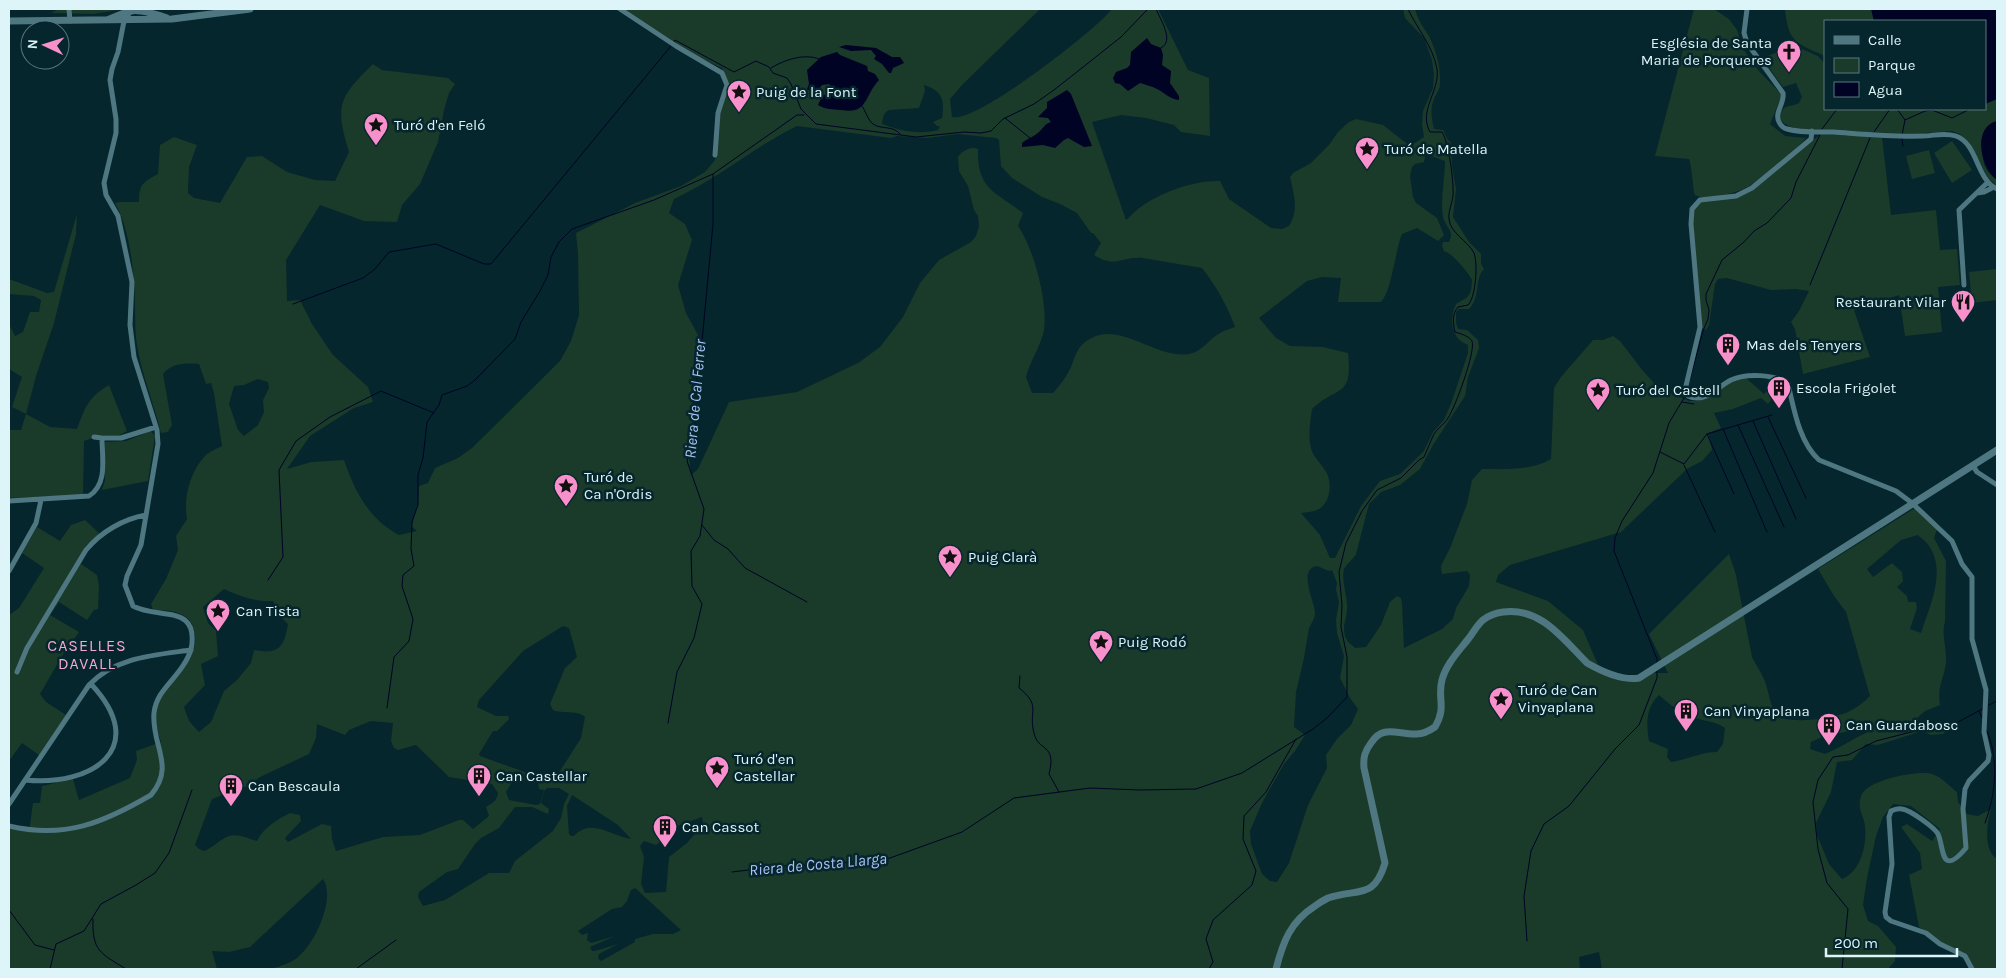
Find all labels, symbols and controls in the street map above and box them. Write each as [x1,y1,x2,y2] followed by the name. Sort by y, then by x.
[20,20,70,70] north arrow
[1824,20,1986,110] legend
[1868,31,1902,49] text: Calle
[1641,34,1772,69] place label: Església de Santa Maria de Porqueres
[24,39,41,50] text: N
[1776,39,1802,73] church icon: Església de Santa Maria de Porqueres
[1868,56,1916,74] text: Parque
[726,79,752,113] place icon: Puig de la Font
[1868,81,1902,99] text: Agua
[756,83,857,101] place label: Puig de la Font
[363,112,389,146] place icon: Turó d'en Feló
[394,116,486,134] place label: Turó d'en Feló
[1354,136,1380,170] place icon: Turó de Matella
[1384,140,1488,158] place label: Turó de Matella
[1950,289,1976,323] restaurant icon: Restaurant Vilar
[1836,293,1947,311] place label: Restaurant Vilar
[1715,332,1741,366] building icon: Mas dels Tenyers
[1746,336,1862,354] place label: Mas dels Tenyers
[680,338,710,459] water label: Riera de Cal Ferrer
[1766,375,1792,409] building icon: Escola Frigolet
[1585,377,1611,411] place icon: Turó del Castell
[1796,379,1897,397] place label: Escola Frigolet
[1616,381,1720,399] place label: Turó del Castell
[584,468,652,503] place label: Turó de Ca n'Ordis
[553,473,579,507] place icon: Turó de Ca n'Ordis
[937,544,963,578] place icon: Puig Clarà
[968,548,1037,566] place label: Puig Clarà
[205,598,231,632] place icon: Can Tista
[236,602,300,620] place label: Can Tista
[1088,629,1114,663] place icon: Puig Rodó
[1118,633,1186,651] place label: Puig Rodó
[47,636,127,673] district label: CASELLES DAVALL
[1518,681,1597,716] place label: Turó de Can Vinyaplana
[1488,686,1514,720] place icon: Turó de Can Vinyaplana
[1673,698,1699,732] building icon: Can Vinyaplana
[1704,702,1810,720] place label: Can Vinyaplana
[1816,712,1842,746] building icon: Can Guardabosc
[1846,716,1958,734] place label: Can Guardabosc
[734,750,795,785] place label: Turó d'en Castellar
[704,755,730,789] place icon: Turó d'en Castellar
[466,763,492,797] building icon: Can Castellar
[496,767,587,785] place label: Can Castellar
[218,773,244,807] building icon: Can Bescaula
[248,777,341,795] place label: Can Bescaula
[652,814,678,848] building icon: Can Cassot
[682,818,759,836] place label: Can Cassot
[748,849,888,879] water label: Riera de Costa Llarga
[1826,926,1957,958] scale bar
[1834,934,1878,952] text: 200 m

